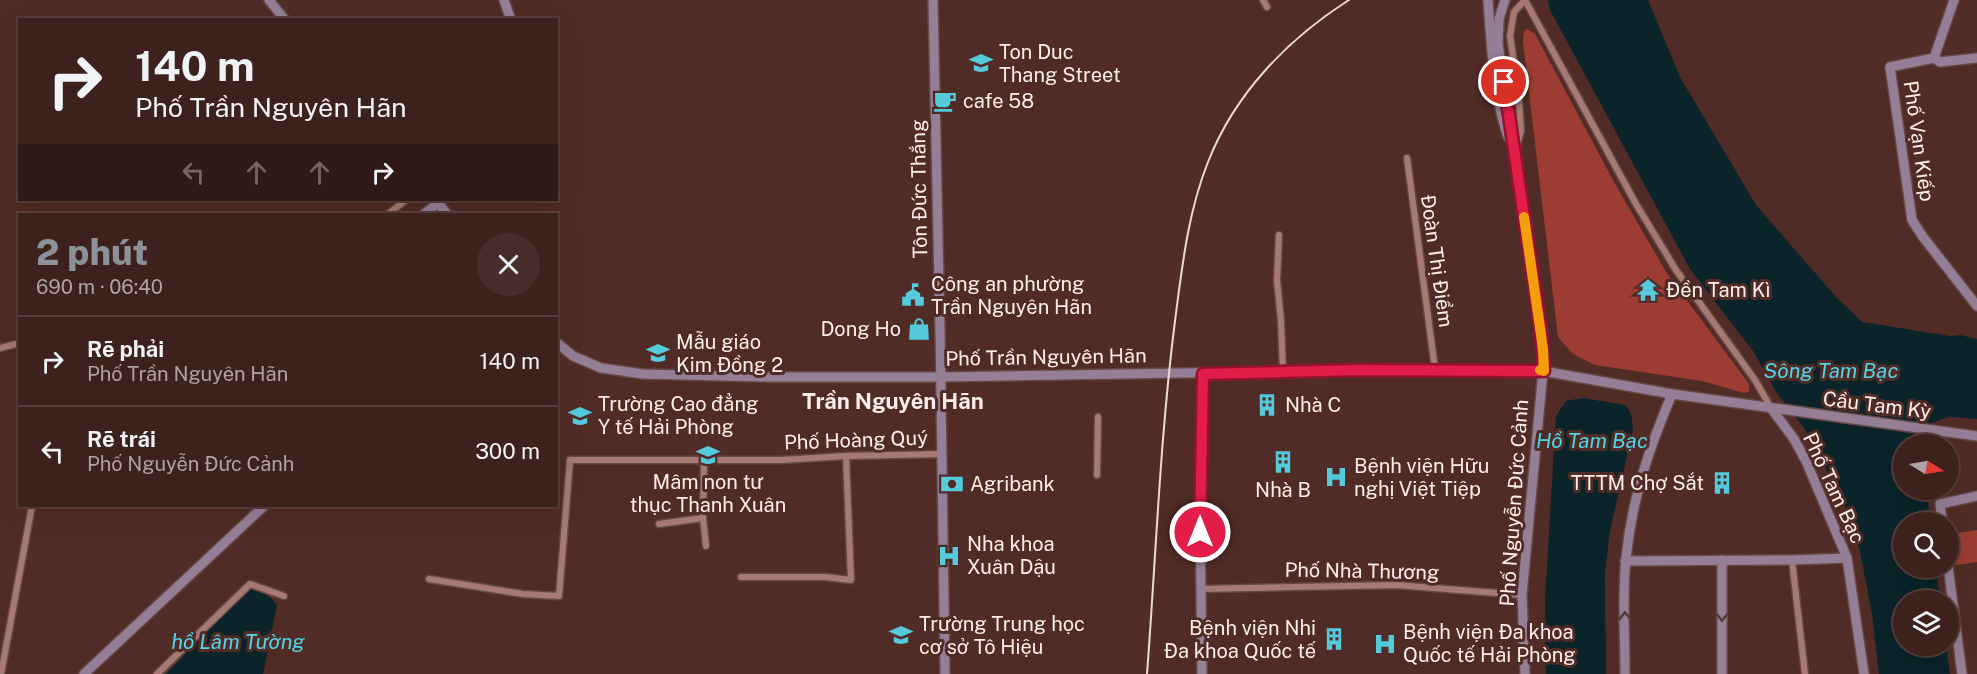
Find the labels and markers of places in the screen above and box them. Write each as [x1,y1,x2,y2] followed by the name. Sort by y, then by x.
[999,40,1121,87] place label: Ton Duc Thang Street
[968,50,994,76] school or university icon: Ton Duc Thang Street
[1478,56,1529,107] pin
[932,88,958,114] cafe icon: cafe 58
[963,89,1034,113] place label: cafe 58
[931,272,1092,319] place label: Công an phường Trần Nguyên Hãn
[1635,277,1661,303] temple icon: Đền Tam Kì
[1666,278,1770,302] place label: Đền Tam Kì
[900,282,926,308] public building icon: Công an phường Trần Nguyên Hãn
[906,316,932,342] shop icon: Dong Ho
[820,317,901,341] place label: Dong Ho
[676,330,783,377] place label: Mẫu giáo Kim Đồng 2
[645,340,671,366] school or university icon: Mẫu giáo Kim Đồng 2
[598,392,758,439] place label: Trường Cao đẳng Y tế Hải Phòng
[1254,392,1280,418] building icon: Nhà C
[1285,393,1341,417] place label: Nhà C
[567,403,593,429] school or university icon: Trường Cao đẳng Y tế Hải Phòng
[695,442,721,468] school or university icon: Mâm non tư thục Thanh Xuân
[1270,449,1296,475] building icon: Nhà B
[1354,454,1489,501] place label: Bệnh viện Hữu nghị Việt Tiệp
[1323,464,1349,490] hospital icon: Bệnh viện Hữu nghị Việt Tiệp
[630,470,786,517] place label: Mâm non tư thục Thanh Xuân
[1709,470,1735,496] building icon: TTTM Chợ Sắt
[939,471,965,497] bank icon: Agribank
[1571,471,1704,495] place label: TTTM Chợ Sắt
[970,472,1055,496] place label: Agribank
[1255,478,1311,502] place label: Nhà B
[967,532,1056,579] place label: Nha khoa Xuân Dậu
[936,543,962,569] hospital icon: Nha khoa Xuân Dậu
[919,612,1085,659] place label: Trường Trung học cơ sở Tô Hiệu
[1164,616,1316,663] place label: Bệnh viện Nhi Đa khoa Quốc tế
[1403,620,1576,667] place label: Bệnh viện Đa khoa Quốc tế Hải Phòng
[888,622,914,648] school or university icon: Trường Trung học cơ sở Tô Hiệu
[1321,626,1347,652] building icon: Bệnh viện Nhi Đa khoa Quốc tế
[1372,631,1398,657] hospital icon: Bệnh viện Đa khoa Quốc tế Hải Phòng

